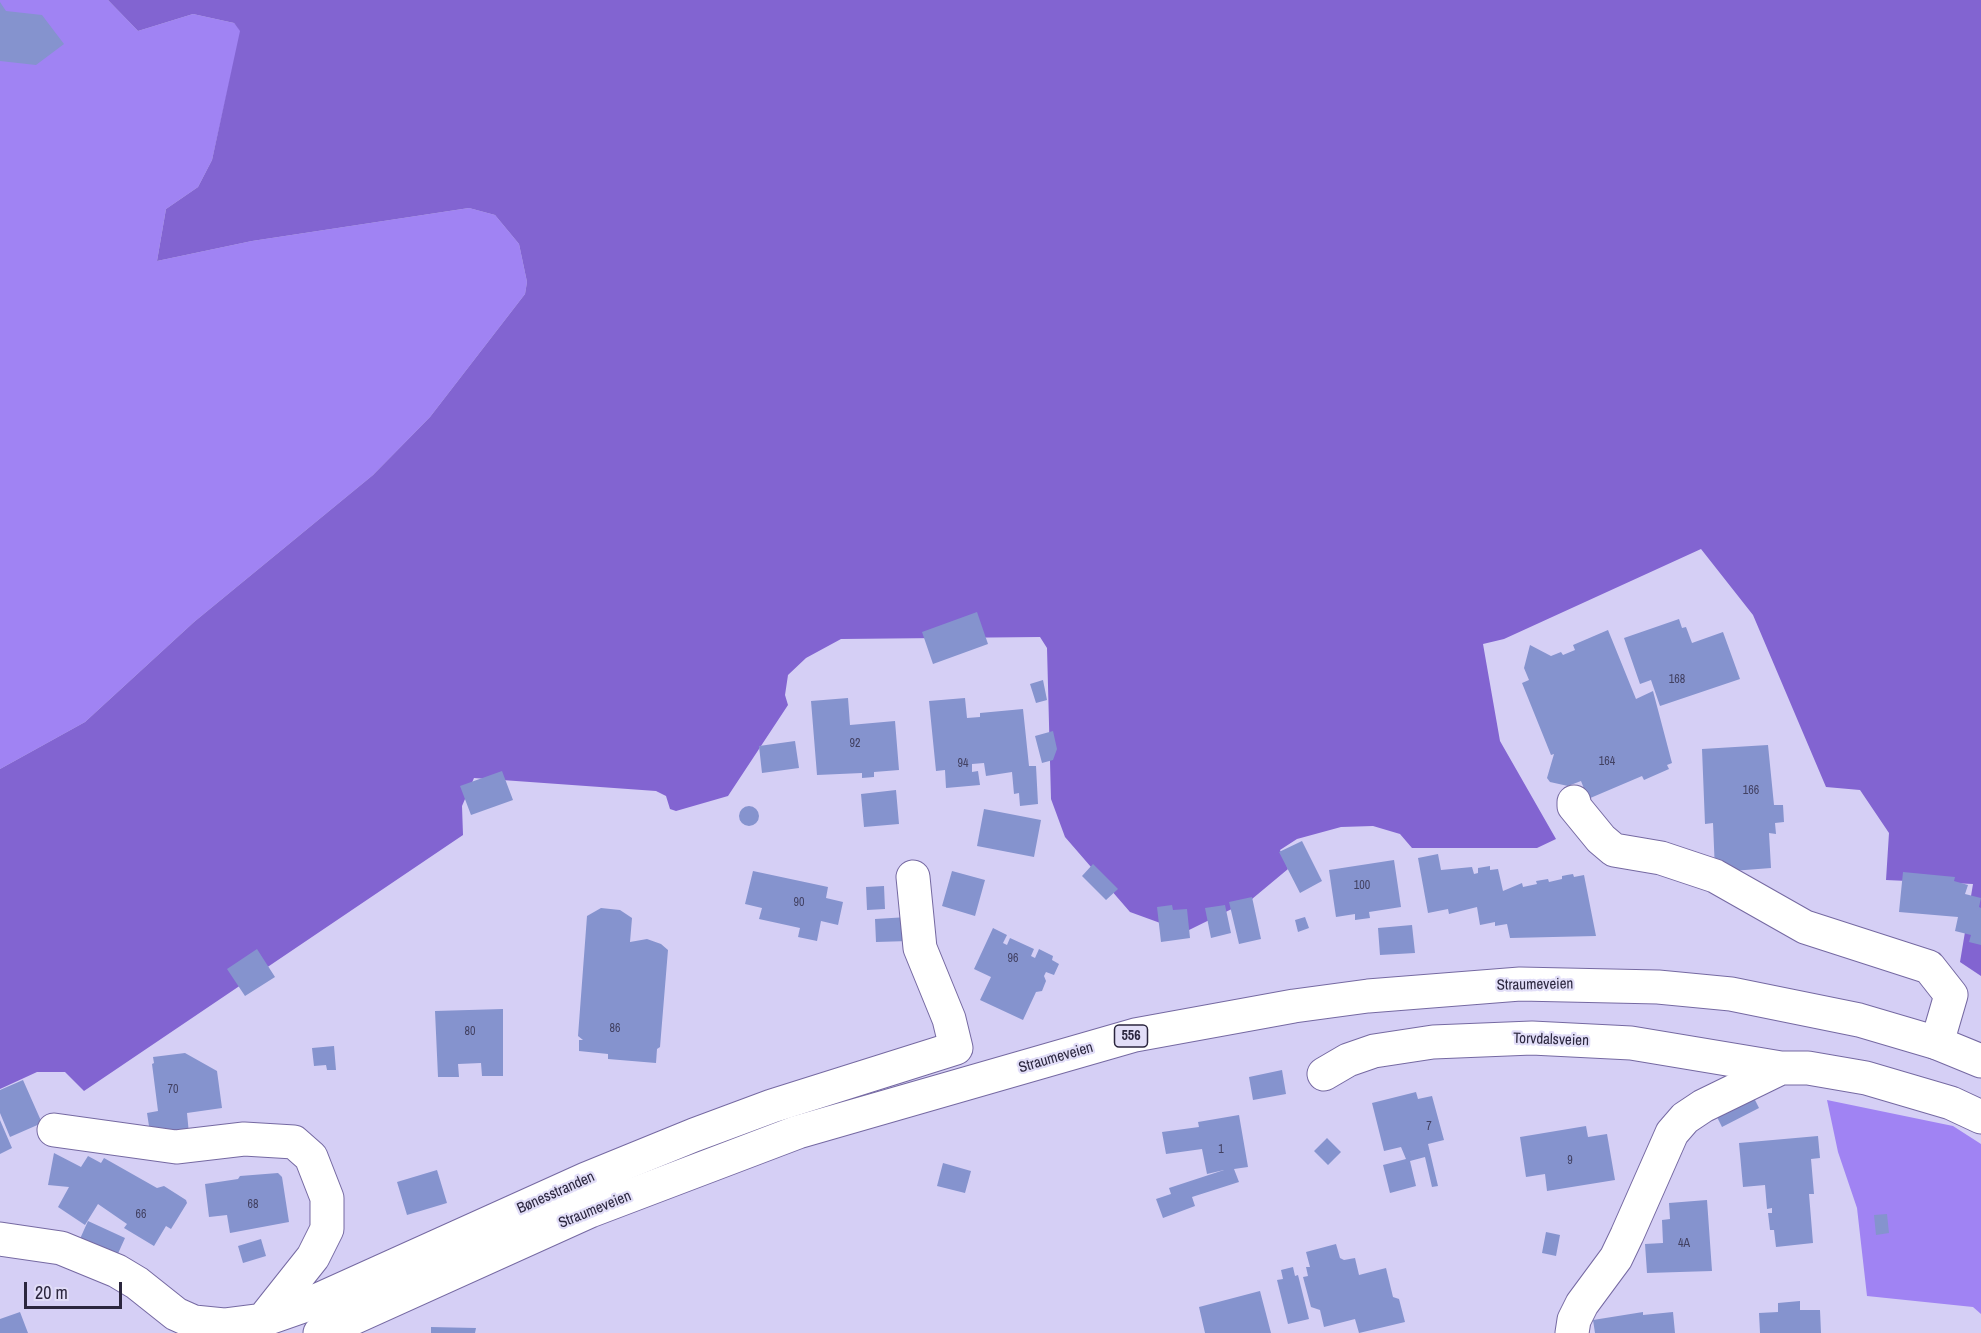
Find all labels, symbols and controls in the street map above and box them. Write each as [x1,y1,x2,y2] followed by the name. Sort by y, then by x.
[1669,673,1685,687] house number: 168
[850,737,860,751] house number: 92
[1599,755,1615,769] house number: 164
[958,757,968,771] house number: 94
[1743,784,1759,798] house number: 166
[1354,879,1370,893] house number: 100
[794,896,804,910] house number: 90
[1008,952,1018,966] house number: 96
[1497,975,1573,995] street label: Straumeveien
[610,1022,620,1036] house number: 86
[465,1025,475,1039] house number: 80
[1114,1025,1148,1047] road number: 556
[1513,1030,1589,1050] street label: Torvdalsveien
[1017,1039,1095,1077] street label: Straumeveien
[168,1083,178,1097] house number: 70
[1426,1120,1432,1134] house number: 7
[1218,1143,1224,1157] house number: 1
[1567,1154,1573,1168] house number: 9
[515,1168,597,1218] street label: Bønesstranden
[556,1187,634,1233] street label: Straumeveien
[248,1198,258,1212] house number: 68
[136,1208,146,1222] house number: 66
[1678,1237,1690,1251] house number: 4A
[27,1270,124,1308] scale bar
[35,1280,68,1305] text: 20 m

